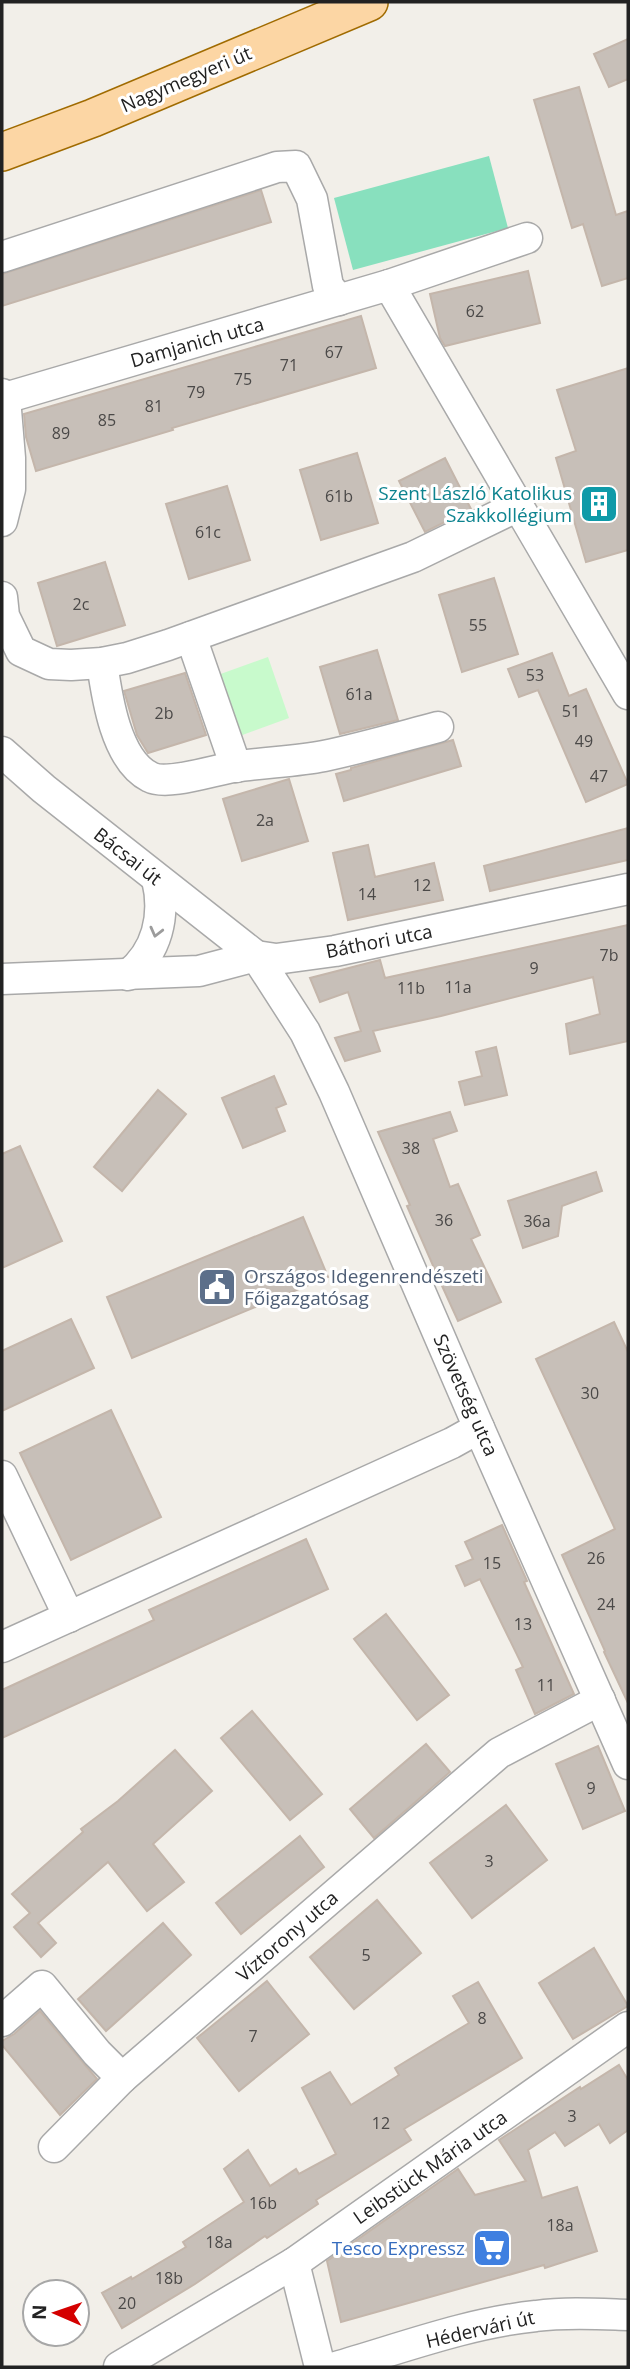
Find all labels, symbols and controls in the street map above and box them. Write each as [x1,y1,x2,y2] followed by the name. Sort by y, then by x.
[117,40,255,118] street label: Nagymegyeri út
[466,300,484,322] house number: 62
[127,311,267,373] street label: Damjanich utca
[325,341,343,363] house number: 67
[280,354,298,376] house number: 71
[234,368,252,390] house number: 75
[187,381,205,403] house number: 79
[145,395,163,417] house number: 81
[98,409,116,431] house number: 85
[52,422,70,444] house number: 89
[378,480,572,528] place label: Szent László Katolikus Szakkollégium
[578,483,620,525] building icon: Szent László Katolikus Szakkollégium
[325,485,353,507] house number: 61b
[195,521,221,543] house number: 61c
[73,593,90,615] house number: 2c
[469,614,487,636] house number: 55
[526,664,544,686] house number: 53
[345,683,373,705] house number: 61a
[562,700,580,722] house number: 51
[155,702,173,724] house number: 2b
[575,730,593,752] house number: 49
[590,765,608,787] house number: 47
[256,809,274,831] house number: 2a
[89,821,168,891] street label: Bácsai út
[413,874,431,896] house number: 12
[358,883,376,905] house number: 14
[323,918,435,964] street label: Báthori utca
[150,926,164,938] one-way arrow
[600,944,618,966] house number: 7b
[529,957,539,979] house number: 9
[444,976,472,998] house number: 11a
[397,977,425,999] house number: 11b
[402,1137,420,1159] house number: 38
[435,1209,453,1231] house number: 36
[523,1210,551,1232] house number: 36a
[244,1263,484,1311] place label: Országos Idegenrendészeti Főigazgatósag
[196,1266,238,1308] public building icon: Országos Idegenrendészeti Főigazgatósag
[428,1330,504,1460] street label: Szövetség utca
[581,1382,599,1404] house number: 30
[587,1547,605,1569] house number: 26
[483,1552,501,1574] house number: 15
[597,1593,615,1615] house number: 24
[514,1613,532,1635] house number: 13
[537,1674,555,1696] house number: 11
[586,1777,596,1799] house number: 9
[484,1850,494,1872] house number: 3
[231,1885,343,1987] street label: Víztorony utca
[361,1944,371,1966] house number: 5
[477,2007,487,2029] house number: 8
[248,2025,258,2047] house number: 7
[348,2104,512,2230] street label: Leibstück Mária utca
[567,2105,577,2127] house number: 3
[372,2112,390,2134] house number: 12
[249,2192,277,2214] house number: 16b
[546,2214,574,2236] house number: 18a
[471,2227,513,2269] supermarket icon: Tesco Expressz
[205,2231,233,2253] house number: 18a
[332,2235,465,2261] place label: Tesco Expressz
[155,2267,183,2289] house number: 18b
[21,2278,91,2348] north arrow
[118,2292,136,2314] house number: 20
[26,2304,52,2321] text: N
[423,2304,537,2354] street label: Hédervári út

